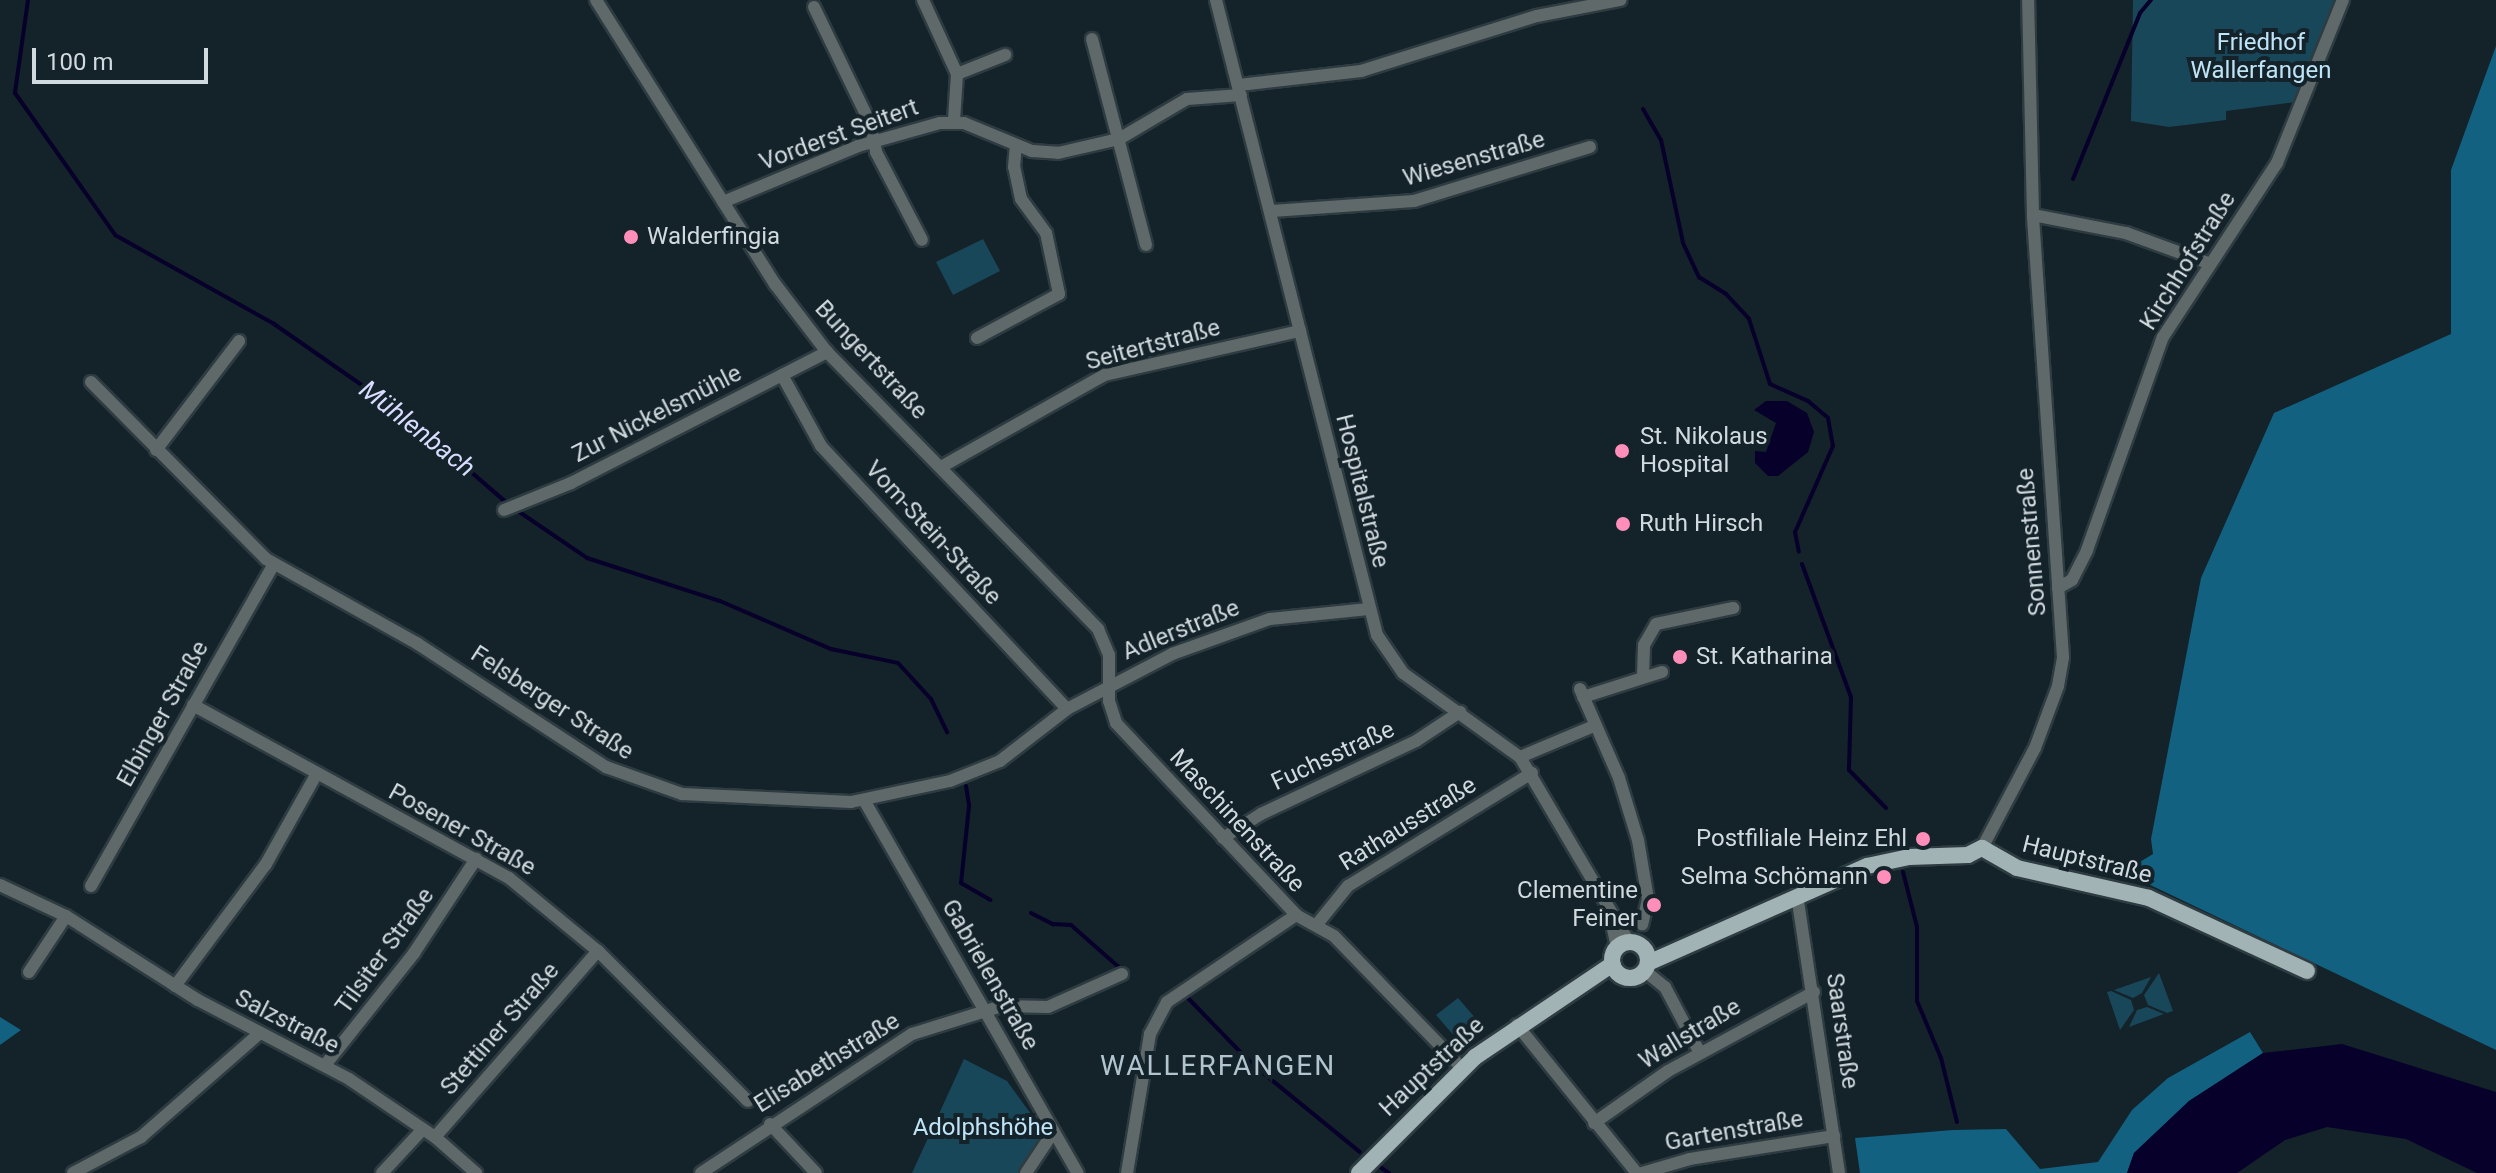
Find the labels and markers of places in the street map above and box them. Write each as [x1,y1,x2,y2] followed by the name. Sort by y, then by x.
[647,223,780,251] place label: Walderfingia
[622,228,640,246] marker: Walderfingia
[1640,423,1768,479] place label: St. Nikolaus Hospital
[1611,440,1633,462] marker: St. Nikolaus Hospital
[1639,510,1763,538] place label: Ruth Hirsch
[1614,515,1632,533] marker: Ruth Hirsch
[1696,643,1833,671] place label: St. Katharina
[1671,648,1689,666] marker: St. Katharina
[1696,825,1907,853] place label: Postfiliale Heinz Ehl
[1914,830,1932,848] marker: Postfiliale Heinz Ehl
[1681,863,1868,891] place label: Selma Schömann
[1875,868,1893,886] marker: Selma Schömann
[1517,877,1638,933] place label: Clementine Feiner
[1645,896,1663,914] marker: Clementine Feiner

